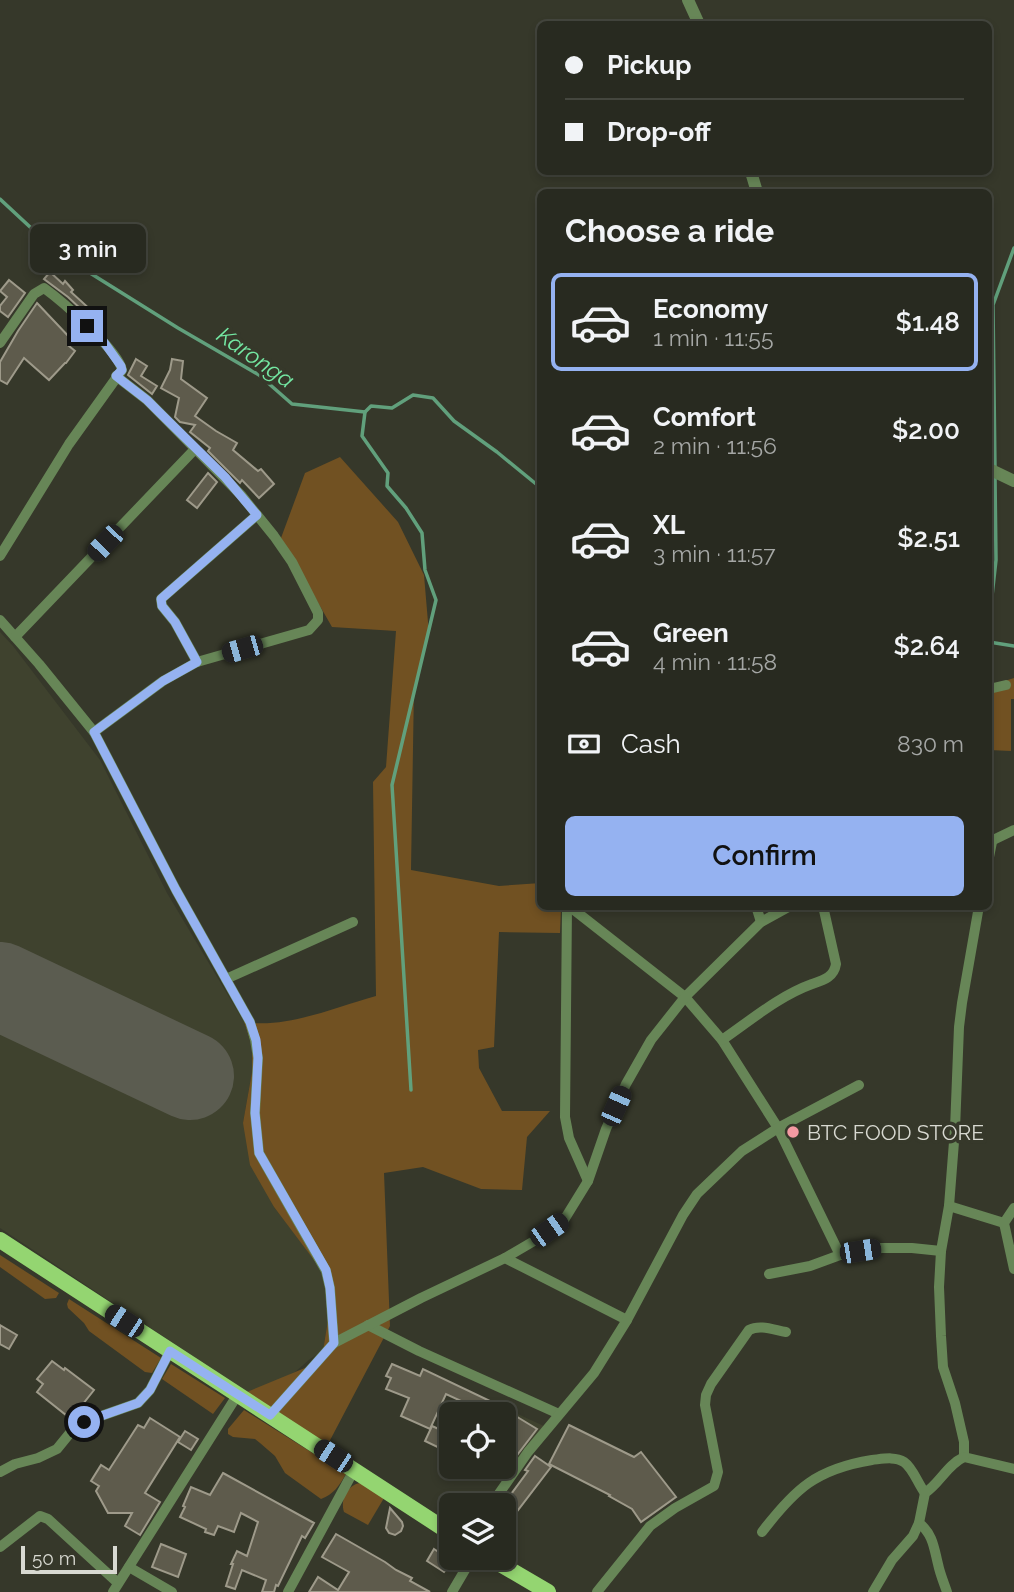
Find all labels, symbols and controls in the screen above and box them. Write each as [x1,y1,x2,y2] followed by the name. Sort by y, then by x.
[607,50,692,80] text: Pickup
[607,117,711,147] text: Drop-off
[565,212,774,249] text: Choose a ride
[29,224,145,274] callout: 3 min
[59,235,117,262] text: 3 min
[569,291,632,354] icon: car
[653,294,768,324] text: Economy
[896,307,960,337] text: $1.48
[71,310,103,342] route end
[212,321,300,393] water label: Karonga
[653,324,773,351] text: 1 min · 11:55
[569,399,632,462] icon: car
[653,402,756,432] text: Comfort
[892,415,960,445] text: $2.00
[653,432,777,459] text: 2 min · 11:56
[569,507,632,570] icon: car
[653,510,685,540] text: XL
[83,521,128,565] car
[897,523,960,553] text: $2.51
[653,540,776,567] text: 3 min · 11:57
[569,615,632,678] icon: car
[653,618,729,648] text: Green
[893,631,960,661] text: $2.64
[219,633,266,665] car
[653,648,777,675] text: 4 min · 11:58
[565,725,603,763] icon: cash
[621,729,681,759] text: Cash
[897,730,964,757] text: 830 m
[565,816,964,896] button: Confirm
[598,1083,635,1129] car
[807,1120,984,1145] place label: BTC FOOD STORE
[785,1124,801,1140] marker: BTC FOOD STORE
[526,1209,573,1251] car
[838,1237,883,1265] car
[101,1301,148,1341] car
[439,1402,516,1570] map controls
[439,1402,516,1479] button: locate
[68,1406,100,1438] route start
[310,1436,357,1476] car
[439,1493,516,1570] button: layers
[21,1543,117,1575] scale bar
[32,1547,76,1569] text: 50 m

